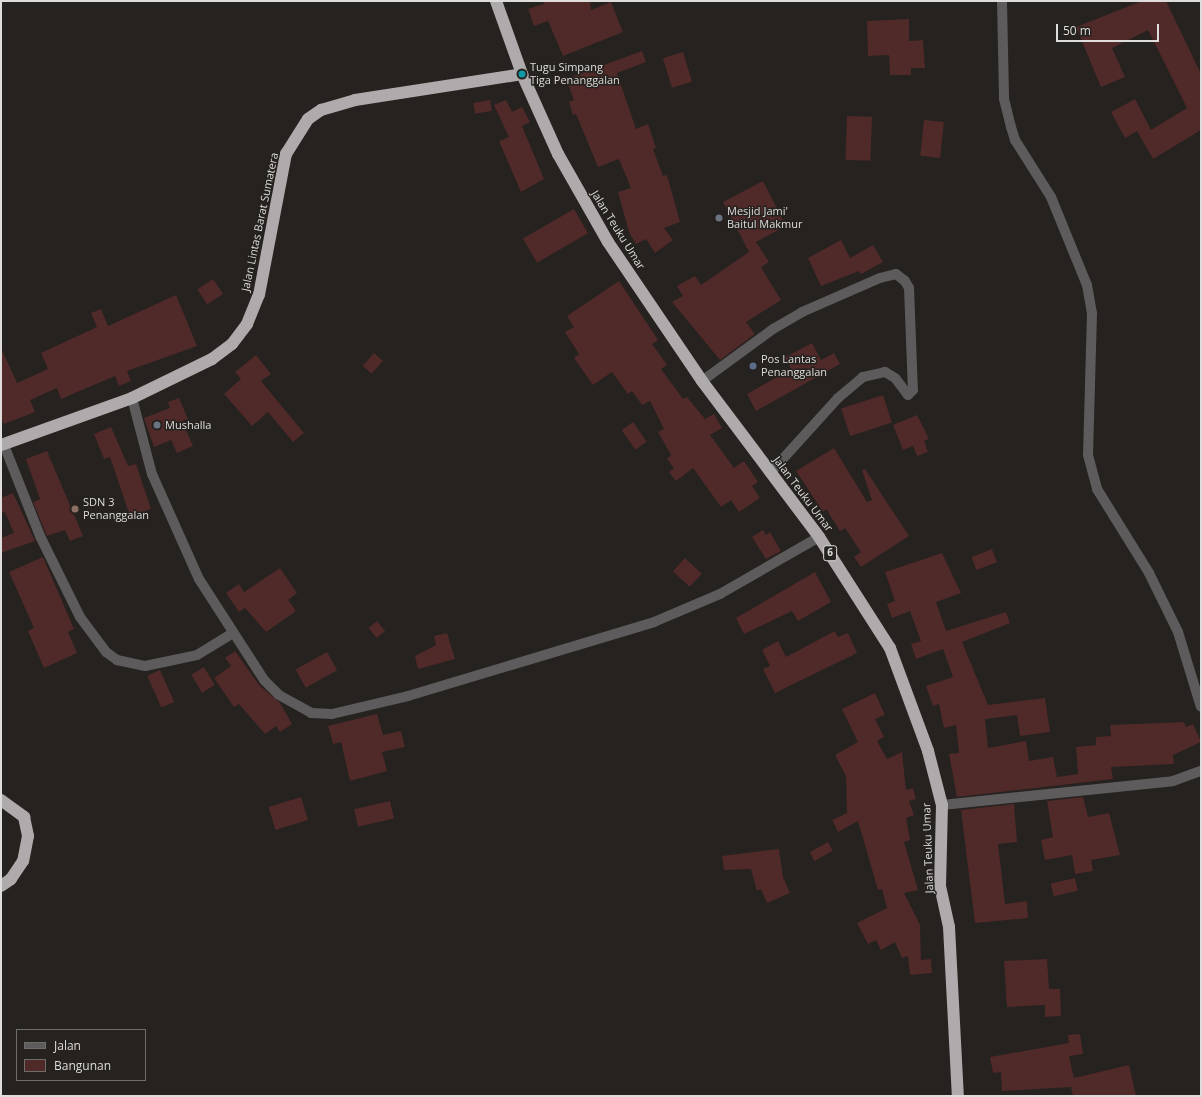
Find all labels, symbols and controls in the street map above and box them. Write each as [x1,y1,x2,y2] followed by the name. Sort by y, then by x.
[1058,16,1161,42] scale bar
[1063,22,1091,39] text: 50 m
[530,61,620,87] place label: Tugu Simpang Tiga Penanggalan
[517,69,527,79] marker: Tugu Simpang Tiga Penanggalan
[239,152,281,292] street label: Jalan Lintas Barat Sumatera
[588,188,648,272] street label: Jalan Teuku Umar
[727,205,803,231] place label: Mesjid Jami' Baitul Makmur
[714,213,724,223] marker: Mesjid Jami' Baitul Makmur
[761,353,827,379] place label: Pos Lantas Penanggalan
[748,361,758,371] marker: Pos Lantas Penanggalan
[165,418,211,432] place label: Mushalla
[152,420,162,430] marker: Mushalla
[770,454,836,534] street label: Jalan Teuku Umar
[83,496,149,522] place label: SDN 3 Penanggalan
[70,504,80,514] marker: SDN 3 Penanggalan
[823,545,837,561] road number: 6
[920,802,936,894] street label: Jalan Teuku Umar
[16,1029,146,1081] legend
[54,1037,81,1054] text: Jalan
[54,1057,111,1074] text: Bangunan

